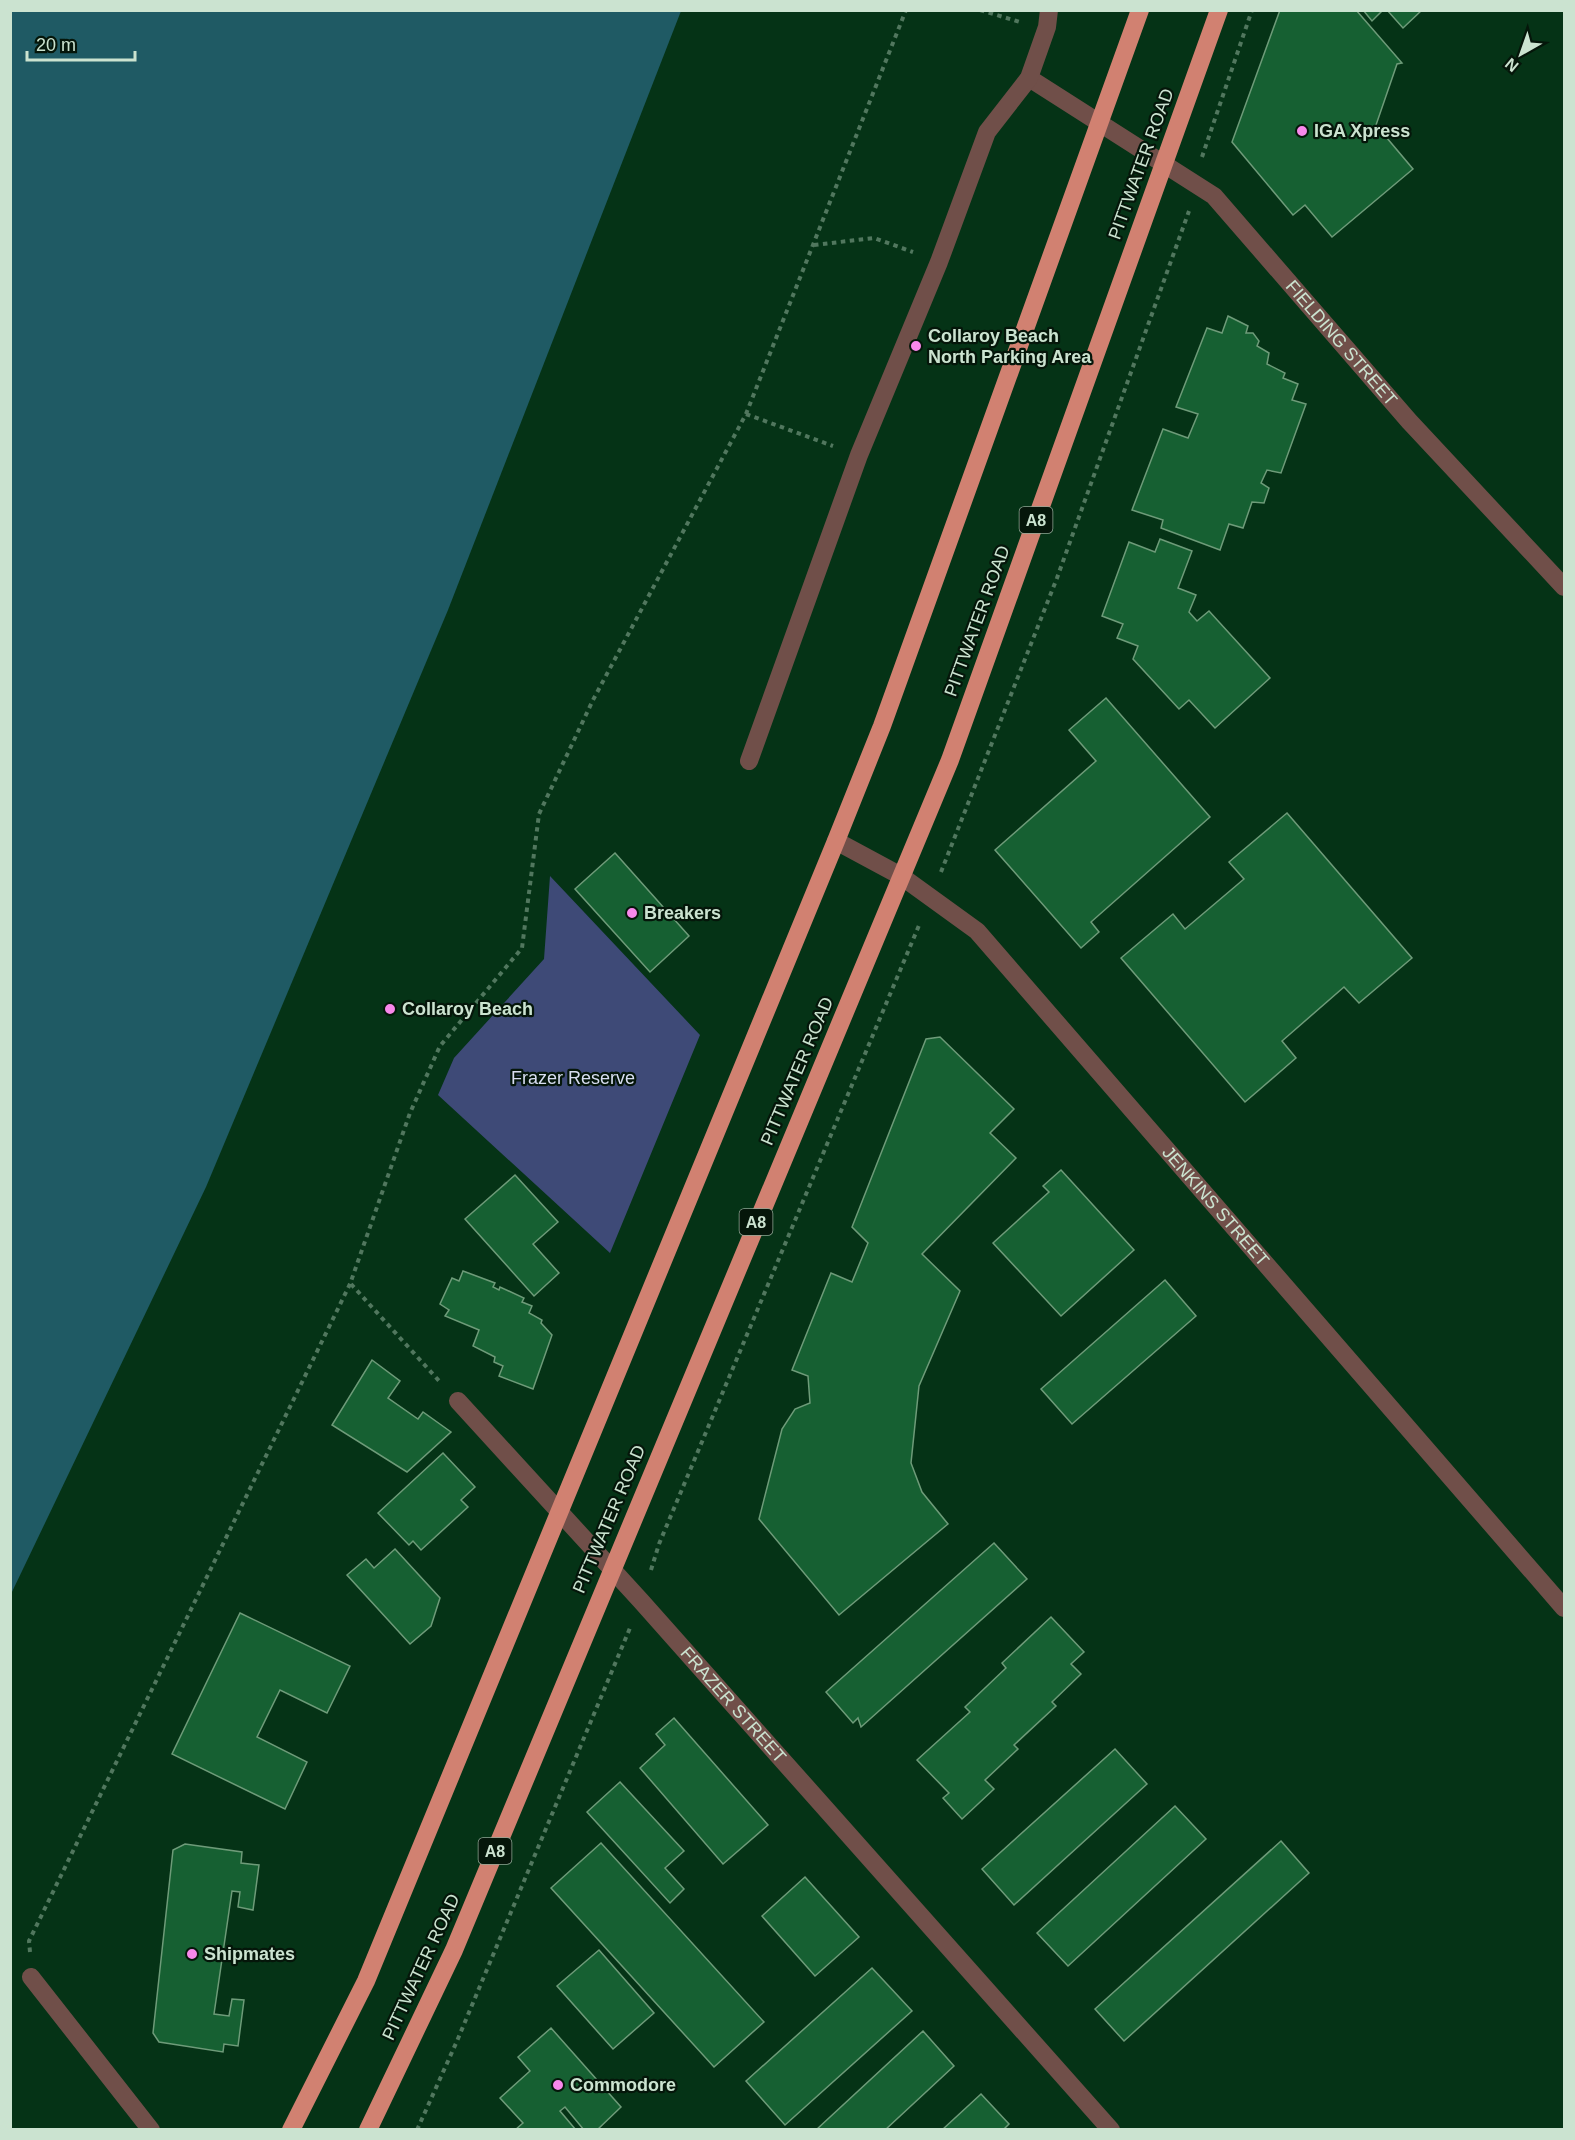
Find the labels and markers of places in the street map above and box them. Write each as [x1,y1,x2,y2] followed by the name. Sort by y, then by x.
[1314,121,1410,141] place label: IGA Xpress
[1295,124,1309,138] marker: IGA Xpress
[928,326,1092,367] place label: Collaroy Beach North Parking Area
[909,339,923,353] marker: Collaroy Beach North Parking Area
[644,903,721,923] place label: Breakers
[625,906,639,920] marker: Breakers
[402,999,533,1019] place label: Collaroy Beach
[383,1002,397,1016] marker: Collaroy Beach
[204,1944,295,1964] place label: Shipmates
[185,1947,199,1961] marker: Shipmates
[570,2075,676,2095] place label: Commodore
[551,2078,565,2092] marker: Commodore

